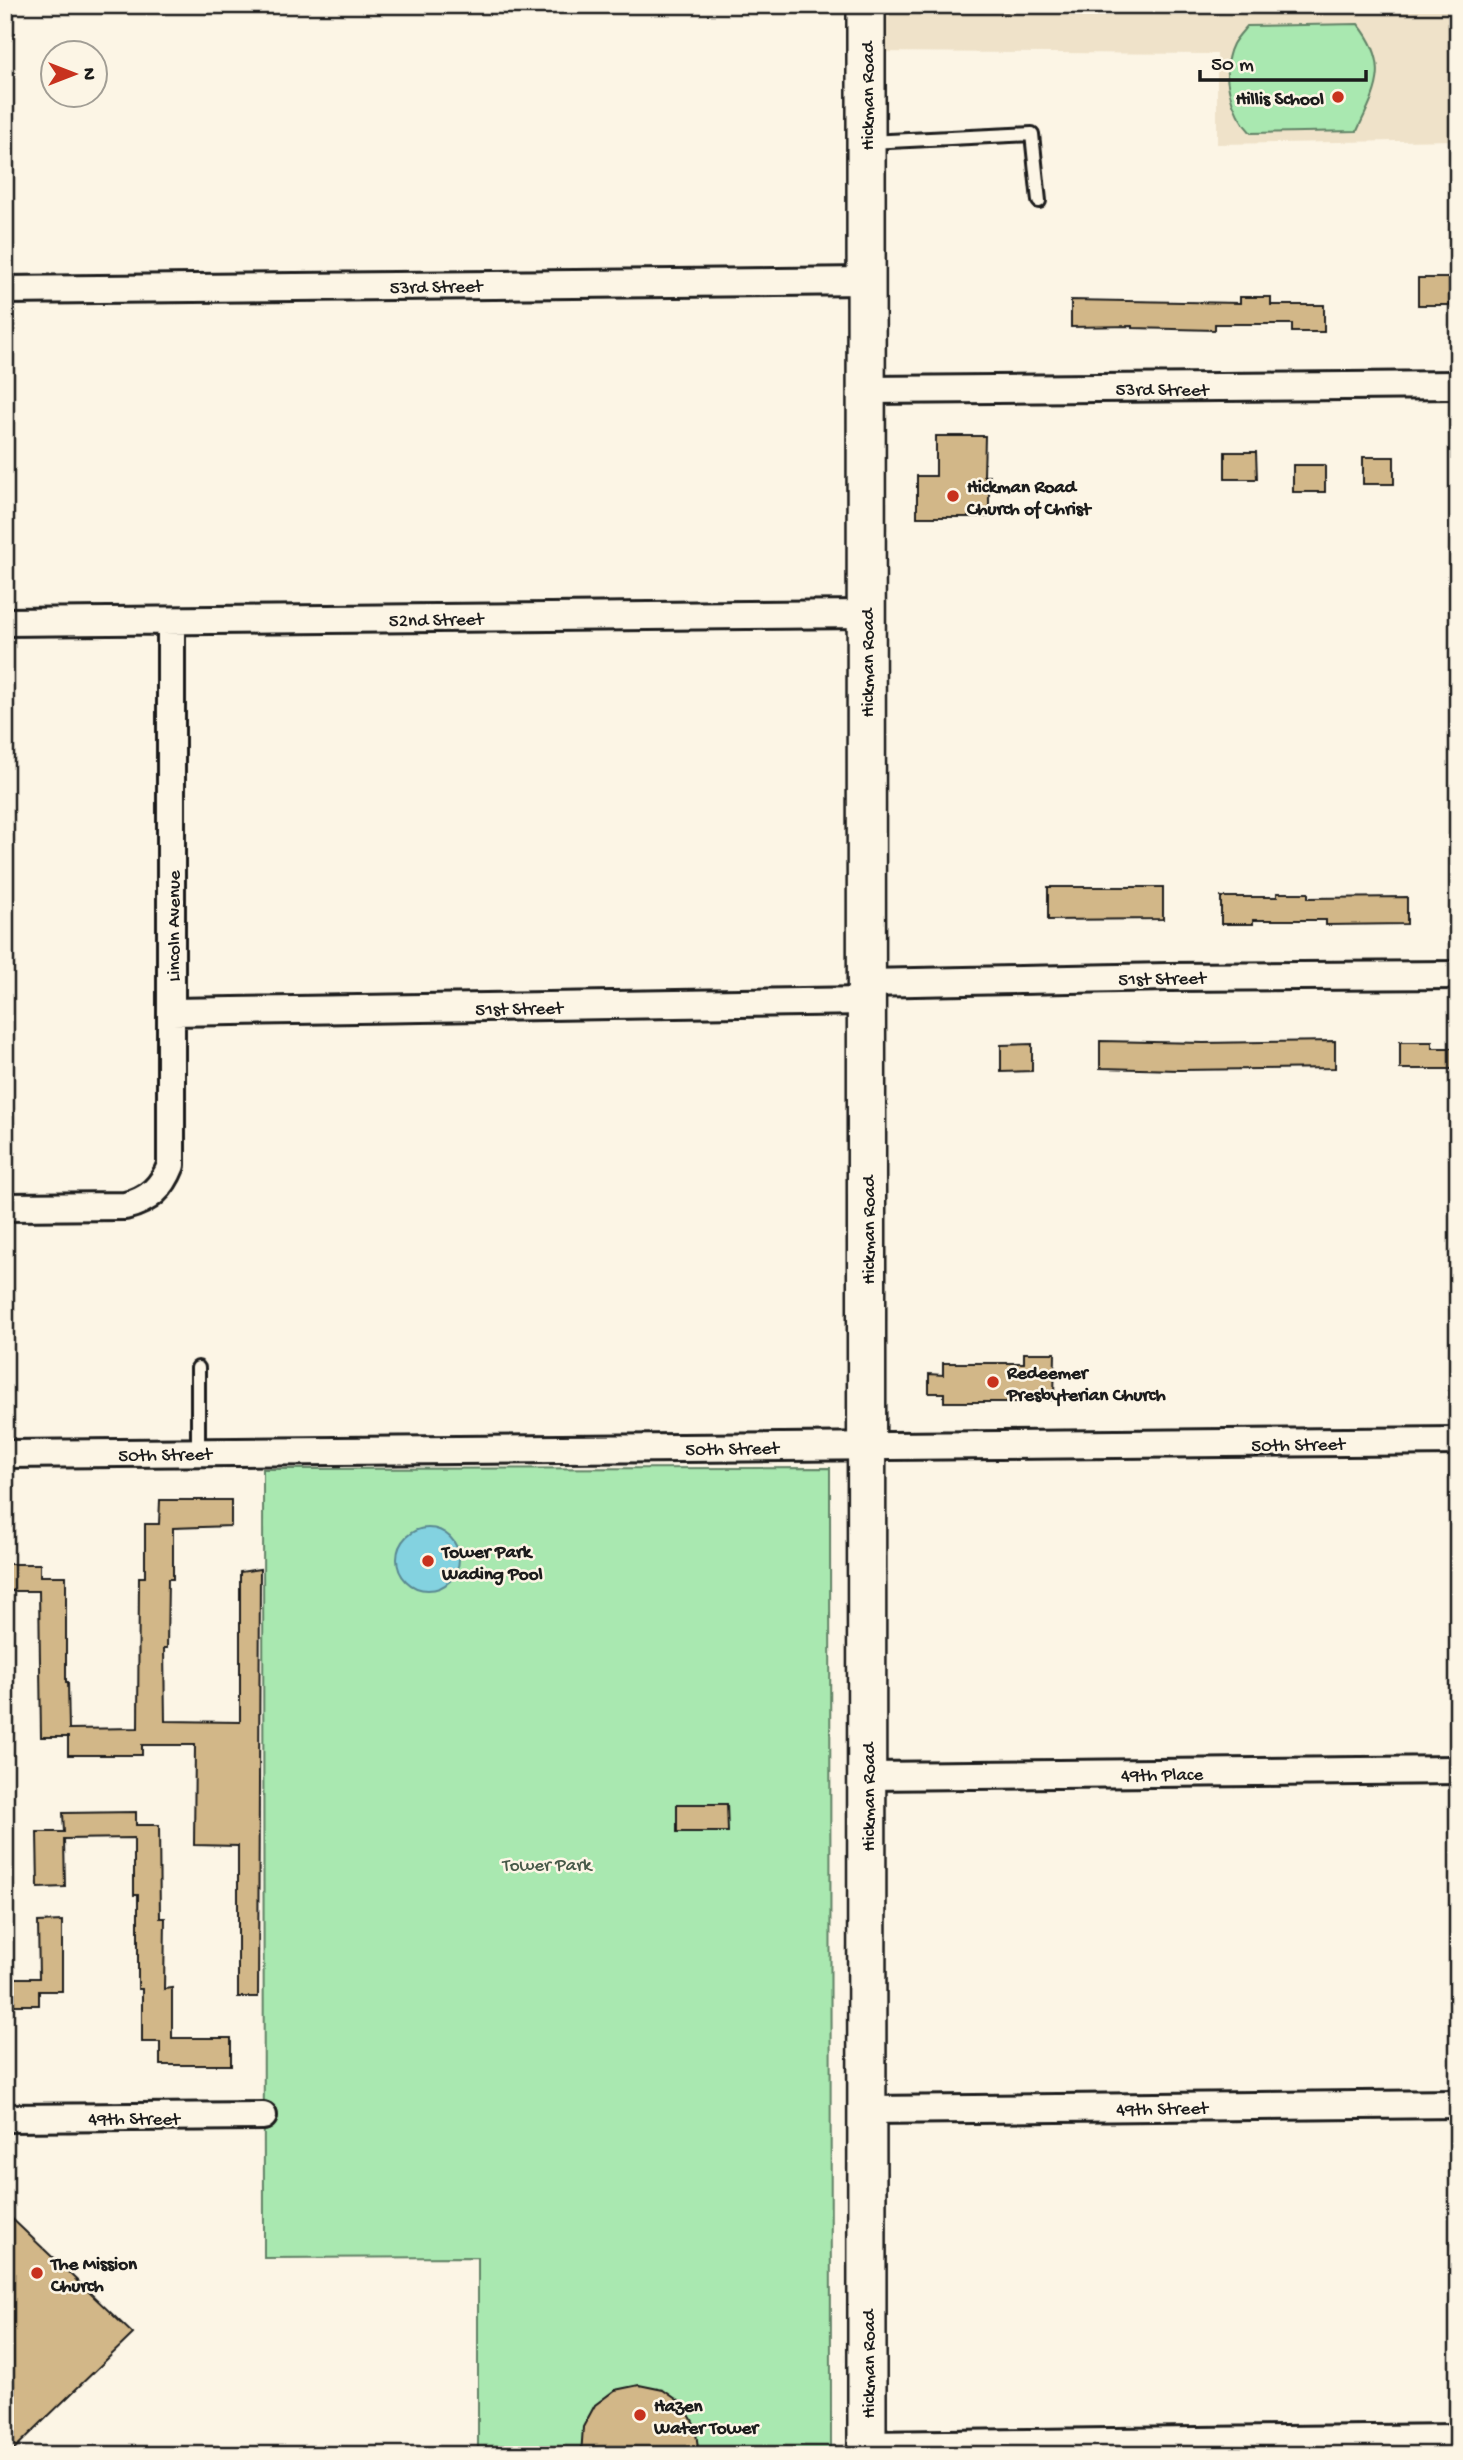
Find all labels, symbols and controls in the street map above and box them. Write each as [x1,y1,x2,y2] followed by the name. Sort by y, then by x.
[38,38,108,108] north arrow
[1200,38,1367,82] scale bar
[858,40,881,150] street label: Hickman Road
[1211,54,1254,79] text: 50 m
[76,68,99,80] text: N
[1236,89,1324,112] place label: Hillis School
[1330,89,1346,105] marker: Hillis School
[389,276,485,301] street label: 53rd Street
[1116,380,1211,403] street label: 53rd Street
[966,477,1093,522] place label: Hickman Road Church of Christ
[945,488,961,504] marker: Hickman Road Church of Christ
[858,607,881,717] street label: Hickman Road
[389,609,486,634] street label: 52nd Street
[164,870,187,982] street label: Lincoln Avenue
[1118,968,1208,993] street label: 51st Street
[475,998,565,1023] street label: 51st Street
[859,1174,882,1284] street label: Hickman Road
[1006,1363,1166,1408] place label: Redeemer Presbyterian Church
[985,1374,1001,1390] marker: Redeemer Presbyterian Church
[1251,1434,1347,1459] street label: 50th Street
[685,1438,781,1463] street label: 50th Street
[118,1444,214,1469] street label: 50th Street
[440,1542,543,1587] place label: Tower Park Wading Pool
[420,1553,436,1569] marker: Tower Park Wading Pool
[859,1741,882,1851] street label: Hickman Road
[1121,1764,1204,1789] street label: 49th Place
[501,1855,593,1878] park label: Tower Park
[1116,2098,1210,2123] street label: 49th Street
[88,2109,182,2132] street label: 49th Street
[49,2254,138,2299] place label: The Mission Church
[29,2265,45,2281] marker: The Mission Church
[859,2308,882,2418] street label: Hickman Road
[653,2396,760,2441] place label: Hazen Water Tower
[632,2407,648,2423] marker: Hazen Water Tower

